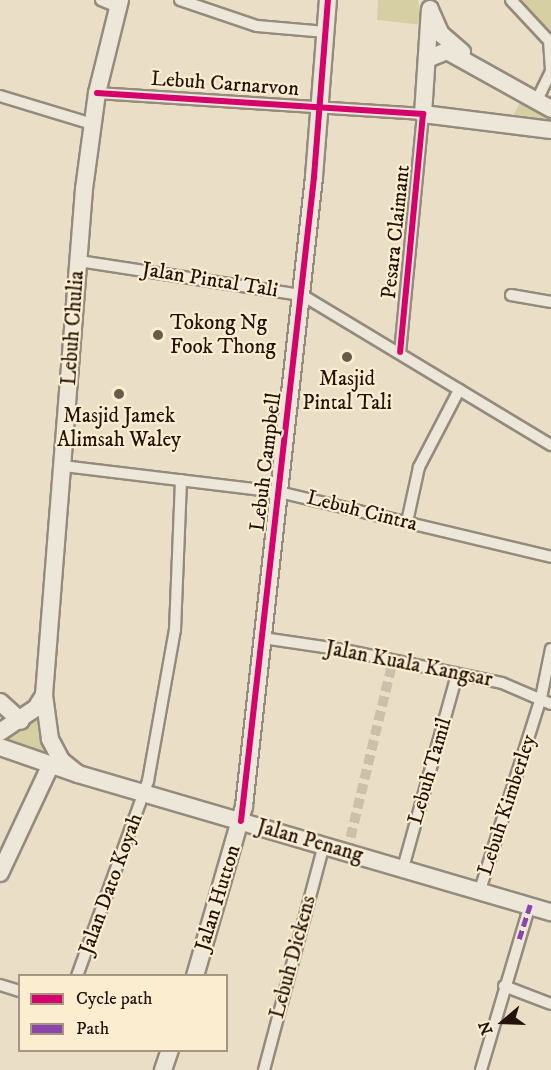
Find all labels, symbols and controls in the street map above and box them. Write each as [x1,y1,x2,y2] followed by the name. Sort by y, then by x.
[150,66,300,102] street label: Lebuh Carnarvon
[376,164,416,300] street label: Pesara Claimant
[140,257,280,303] street label: Jalan Pintal Tali
[56,270,90,386] street label: Lebuh Chulia
[170,310,276,360] place label: Tokong Ng Fook Thong
[151,328,165,342] marker: Tokong Ng Fook Thong
[340,350,354,364] marker: Masjid Pintal Tali
[302,366,392,416] place label: Masjid Pintal Tali
[112,387,126,401] marker: Masjid Jamek Alimsah Waley
[245,391,287,533] street label: Lebuh Campbell
[57,403,181,453] place label: Masjid Jamek Alimsah Waley
[304,485,420,537] street label: Lebuh Cintra
[323,635,495,693] street label: Jalan Kuala Kangsar
[403,715,457,827] street label: Lebuh Tamil
[472,732,542,878] street label: Lebuh Kimberley
[74,810,148,958] street label: Jalan Dato Koyah
[254,814,366,868] street label: Jalan Penang
[190,842,246,954] street label: Jalan Hutton
[264,893,322,1021] street label: Lebuh Dickens
[18,974,228,1052] legend
[76,988,153,1010] text: Cycle path
[473,992,533,1052] north arrow
[76,1018,109,1040] text: Path
[474,1018,498,1037] text: N

